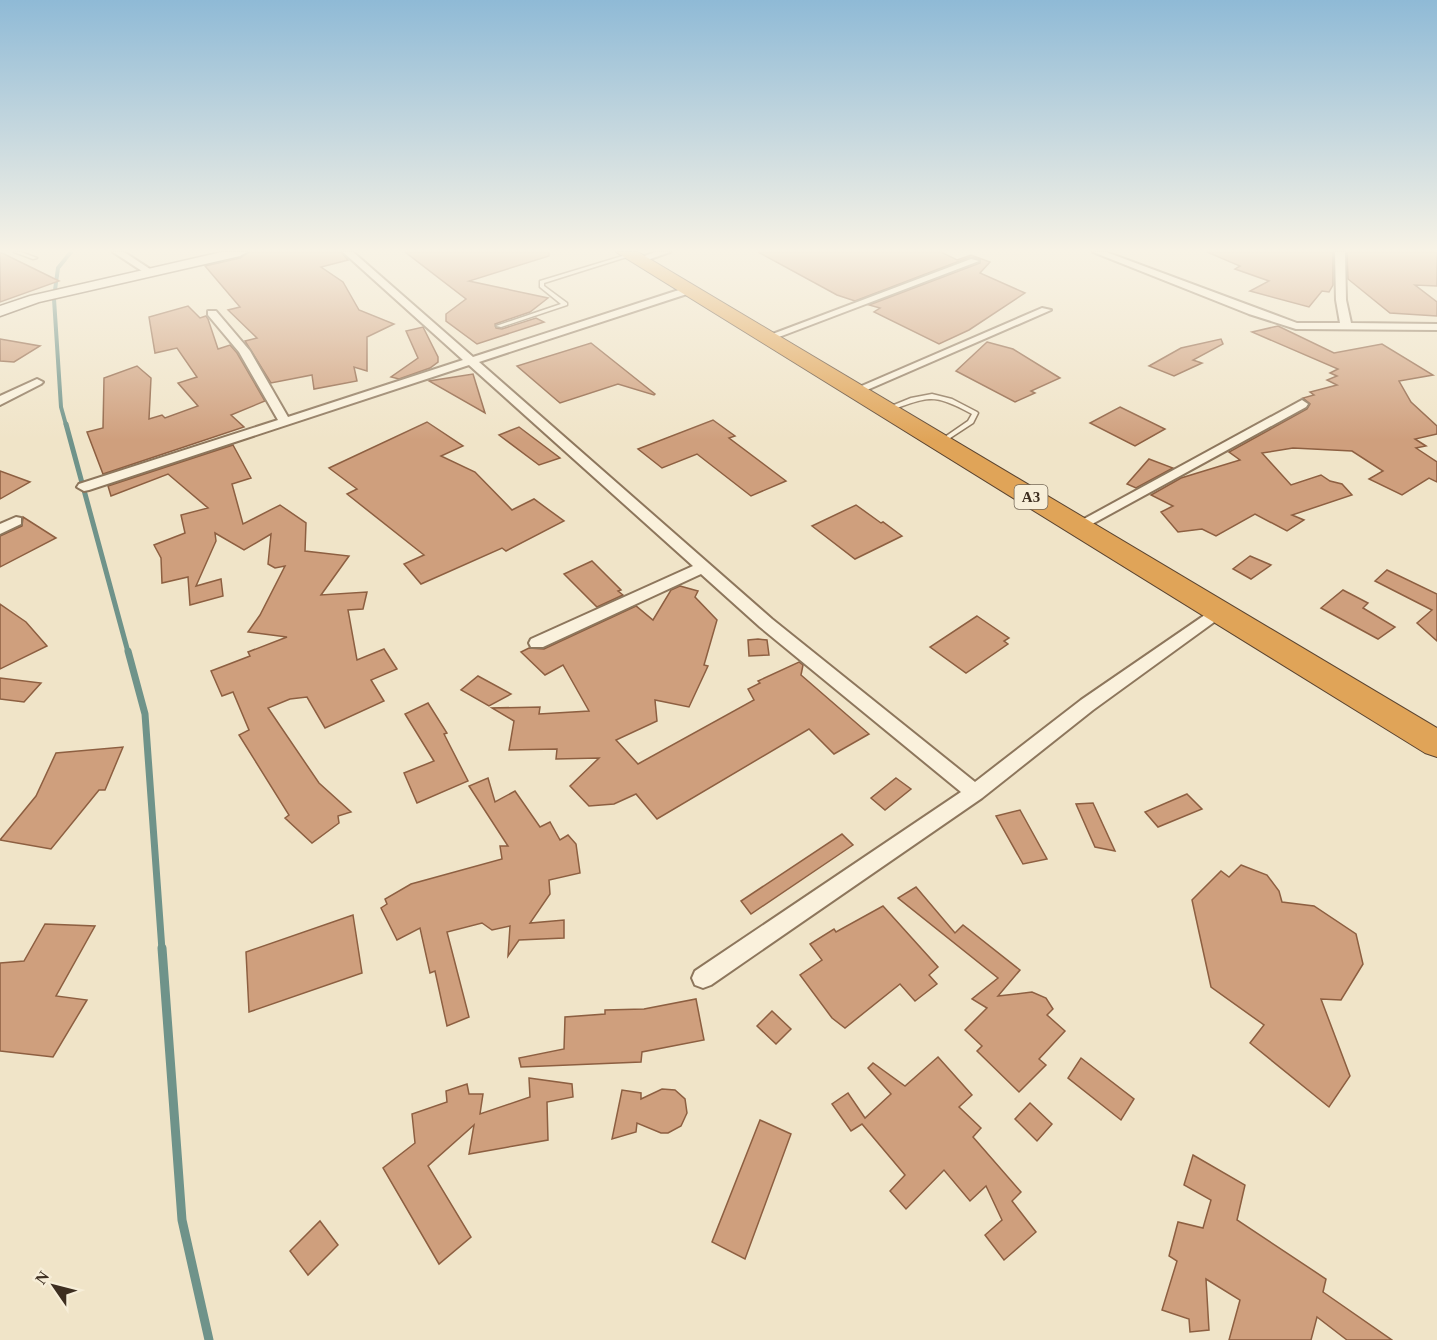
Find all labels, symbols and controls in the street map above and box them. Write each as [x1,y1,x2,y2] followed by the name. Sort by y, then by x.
[1014,485,1048,509] road number: A3
[24,1256,84,1316] north arrow
[32,1268,53,1287] text: N

